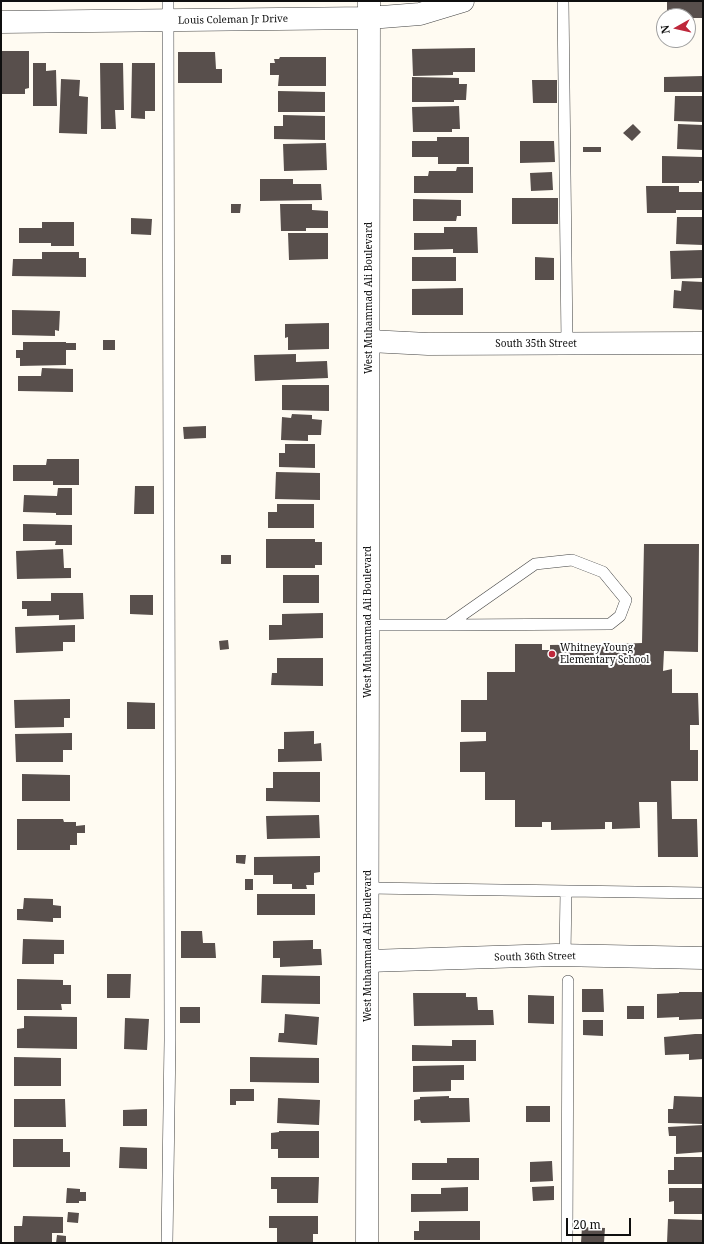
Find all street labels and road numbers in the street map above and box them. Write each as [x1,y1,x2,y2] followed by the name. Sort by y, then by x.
[178,13,288,27] street label: Louis Coleman Jr Drive
[363,222,375,374] street label: West Muhammad Ali Boulevard
[495,338,577,350] street label: South 35th Street
[362,546,374,698] street label: West Muhammad Ali Boulevard
[362,870,374,1022] street label: West Muhammad Ali Boulevard
[494,950,576,964] street label: South 36th Street

